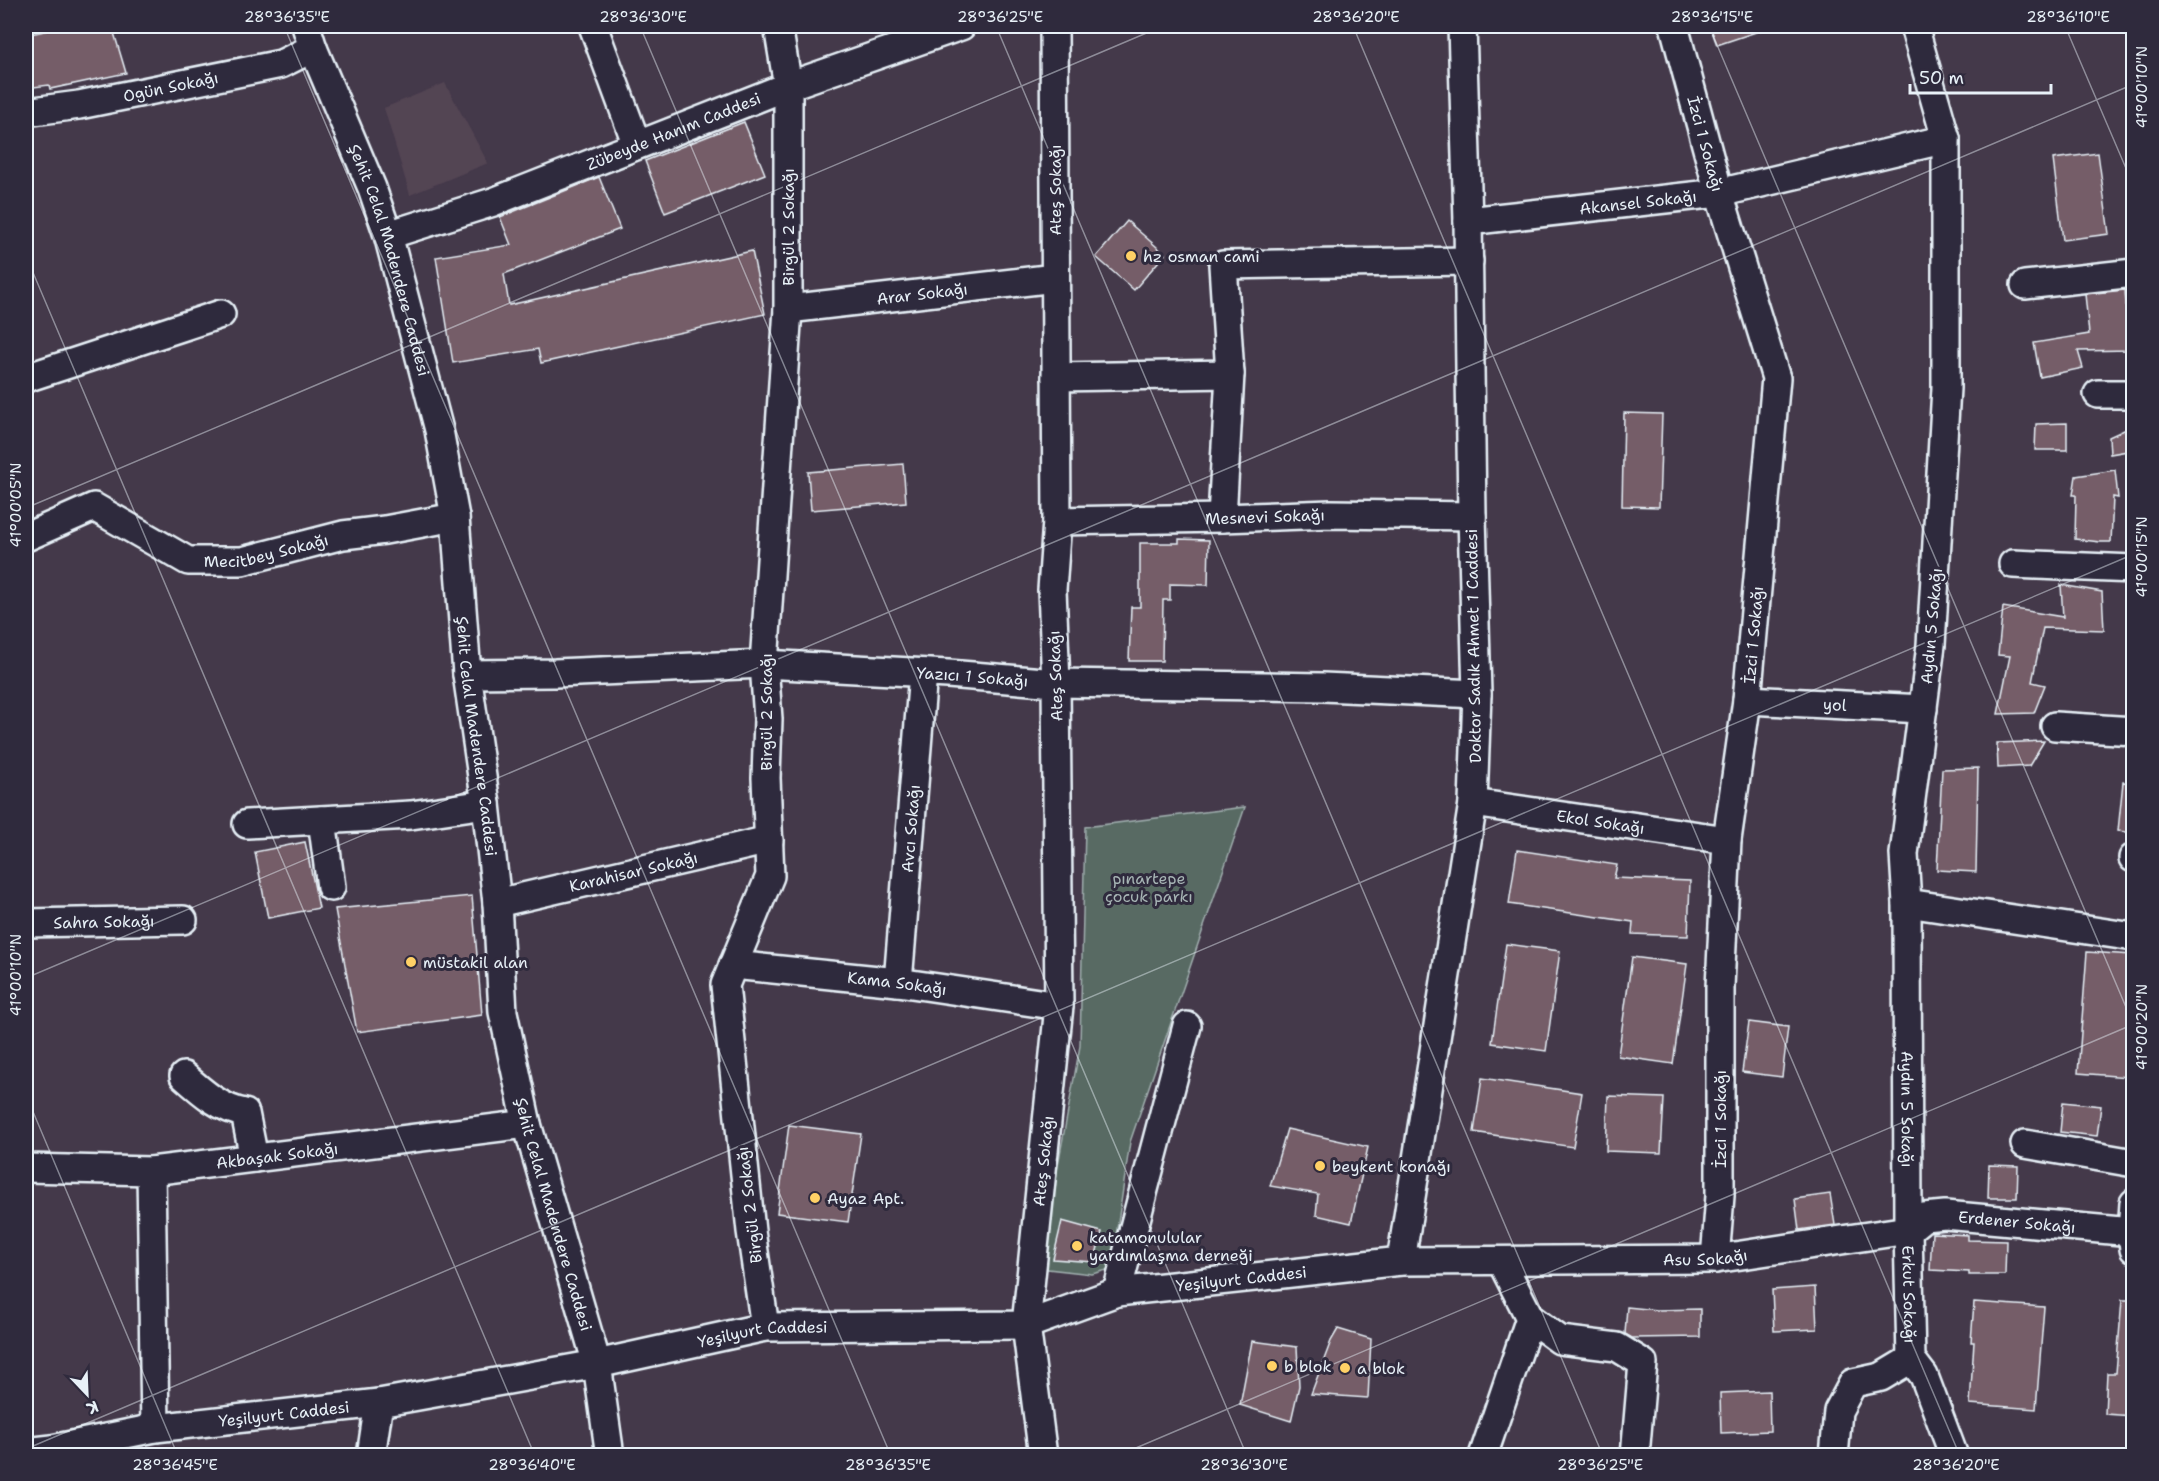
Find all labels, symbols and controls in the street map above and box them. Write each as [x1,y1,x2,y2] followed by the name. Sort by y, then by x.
[244,7,330,27] text: 28°36'35"E
[599,7,687,27] text: 28°36'30"E
[957,7,1043,27] text: 28°36'25"E
[1312,7,1400,27] text: 28°36'20"E
[1671,7,1753,27] text: 28°36'15"E
[2026,7,2110,27] text: 28°36'10"E
[2132,46,2152,128] text: 41°00'10"N
[1910,57,2051,95] scale bar
[1919,66,1964,90] text: 50 m
[121,67,220,107] street label: Ogün Sokağı
[583,88,764,175] street label: Zübeyde Hanım Caddesi
[1682,94,1728,194] street label: İzci 1 Sokağı
[344,141,434,378] street label: Şehit Celal Madendere Caddesi
[1045,144,1066,236] street label: Ateş Sokağı
[778,168,799,286] street label: Birgül 2 Sokağı
[1578,186,1698,220] street label: Akansel Sokağı
[1143,246,1260,267] place label: hz osman cami
[1124,249,1138,263] marker: hz osman cami
[875,278,969,310] street label: Arar Sokağı
[6,463,26,548] text: 41°00'05"N
[1205,504,1325,529] street label: Mesnevi Sokağı
[2132,516,2152,598] text: 41°00'15"N
[204,529,331,572] street label: Mecitbey Sokağı
[1461,529,1486,763] street label: Doktor Sadık Ahmet 1 Caddesi
[1916,567,1947,685] street label: Aydın 5 Sokağı
[1739,585,1768,685] street label: İzci 1 Sokağı
[452,615,502,857] street label: Şehit Celal Madendere Caddesi
[1043,630,1068,722] street label: Ateş Sokağı
[756,653,777,771] street label: Birgül 2 Sokağı
[916,662,1029,692] street label: Yazıcı 1 Sokağı
[1823,694,1847,716] street label: yol
[897,784,925,873] street label: Avcı Sokağı
[1555,805,1646,839] street label: Ekol Sokağı
[567,847,700,897] street label: Karahisar Sokağı
[1105,868,1193,907] park label: pınartepe çocuk parkı
[53,911,155,933] street label: Sahra Sokağı
[6,934,26,1016] text: 41°00'10"N
[423,952,528,973] place label: müstakil alan
[404,955,418,969] marker: müstakil alan
[846,967,948,1000] street label: Kama Sokağı
[2132,984,2152,1070] text: 41°00'20"N
[1896,1051,1918,1168] street label: Aydın 5 Sokağı
[1710,1070,1731,1168] street label: İzci 1 Sokağı
[511,1096,597,1334] street label: Şehit Celal Madendere Caddesi
[1028,1115,1059,1208] street label: Ateş Sokağı
[215,1138,339,1174] street label: Akbaşak Sokağı
[732,1145,767,1265] street label: Birgül 2 Sokağı
[1332,1156,1451,1177] place label: beykent konağı
[1313,1159,1327,1173] marker: beykent konağı
[827,1188,904,1209] place label: Ayaz Apt.
[808,1191,822,1205] marker: Ayaz Apt.
[1957,1206,2077,1238] street label: Erdener Sokağı
[1089,1227,1253,1266] place label: katamonulular yardımlaşma derneği
[1070,1239,1084,1253] marker: katamonulular yardımlaşma derneği
[1663,1244,1749,1270] street label: Asu Sokağı
[1897,1245,1921,1343] street label: Erkut Sokağı
[1175,1261,1308,1297] street label: Yeşilyurt Caddesi
[695,1317,828,1353] street label: Yeşilyurt Caddesi
[1284,1356,1332,1377] place label: b blok
[1357,1358,1405,1379] place label: a blok
[1265,1359,1279,1373] marker: b blok
[1338,1361,1352,1375] marker: a blok
[57,1364,117,1424] north arrow
[83,1396,102,1419] text: K
[217,1396,351,1432] street label: Yeşilyurt Caddesi
[132,1455,218,1475] text: 28°36'45"E
[488,1455,576,1475] text: 28°36'40"E
[845,1455,931,1475] text: 28°36'35"E
[1200,1455,1288,1475] text: 28°36'30"E
[1557,1455,1643,1475] text: 28°36'25"E
[1912,1455,2000,1475] text: 28°36'20"E

